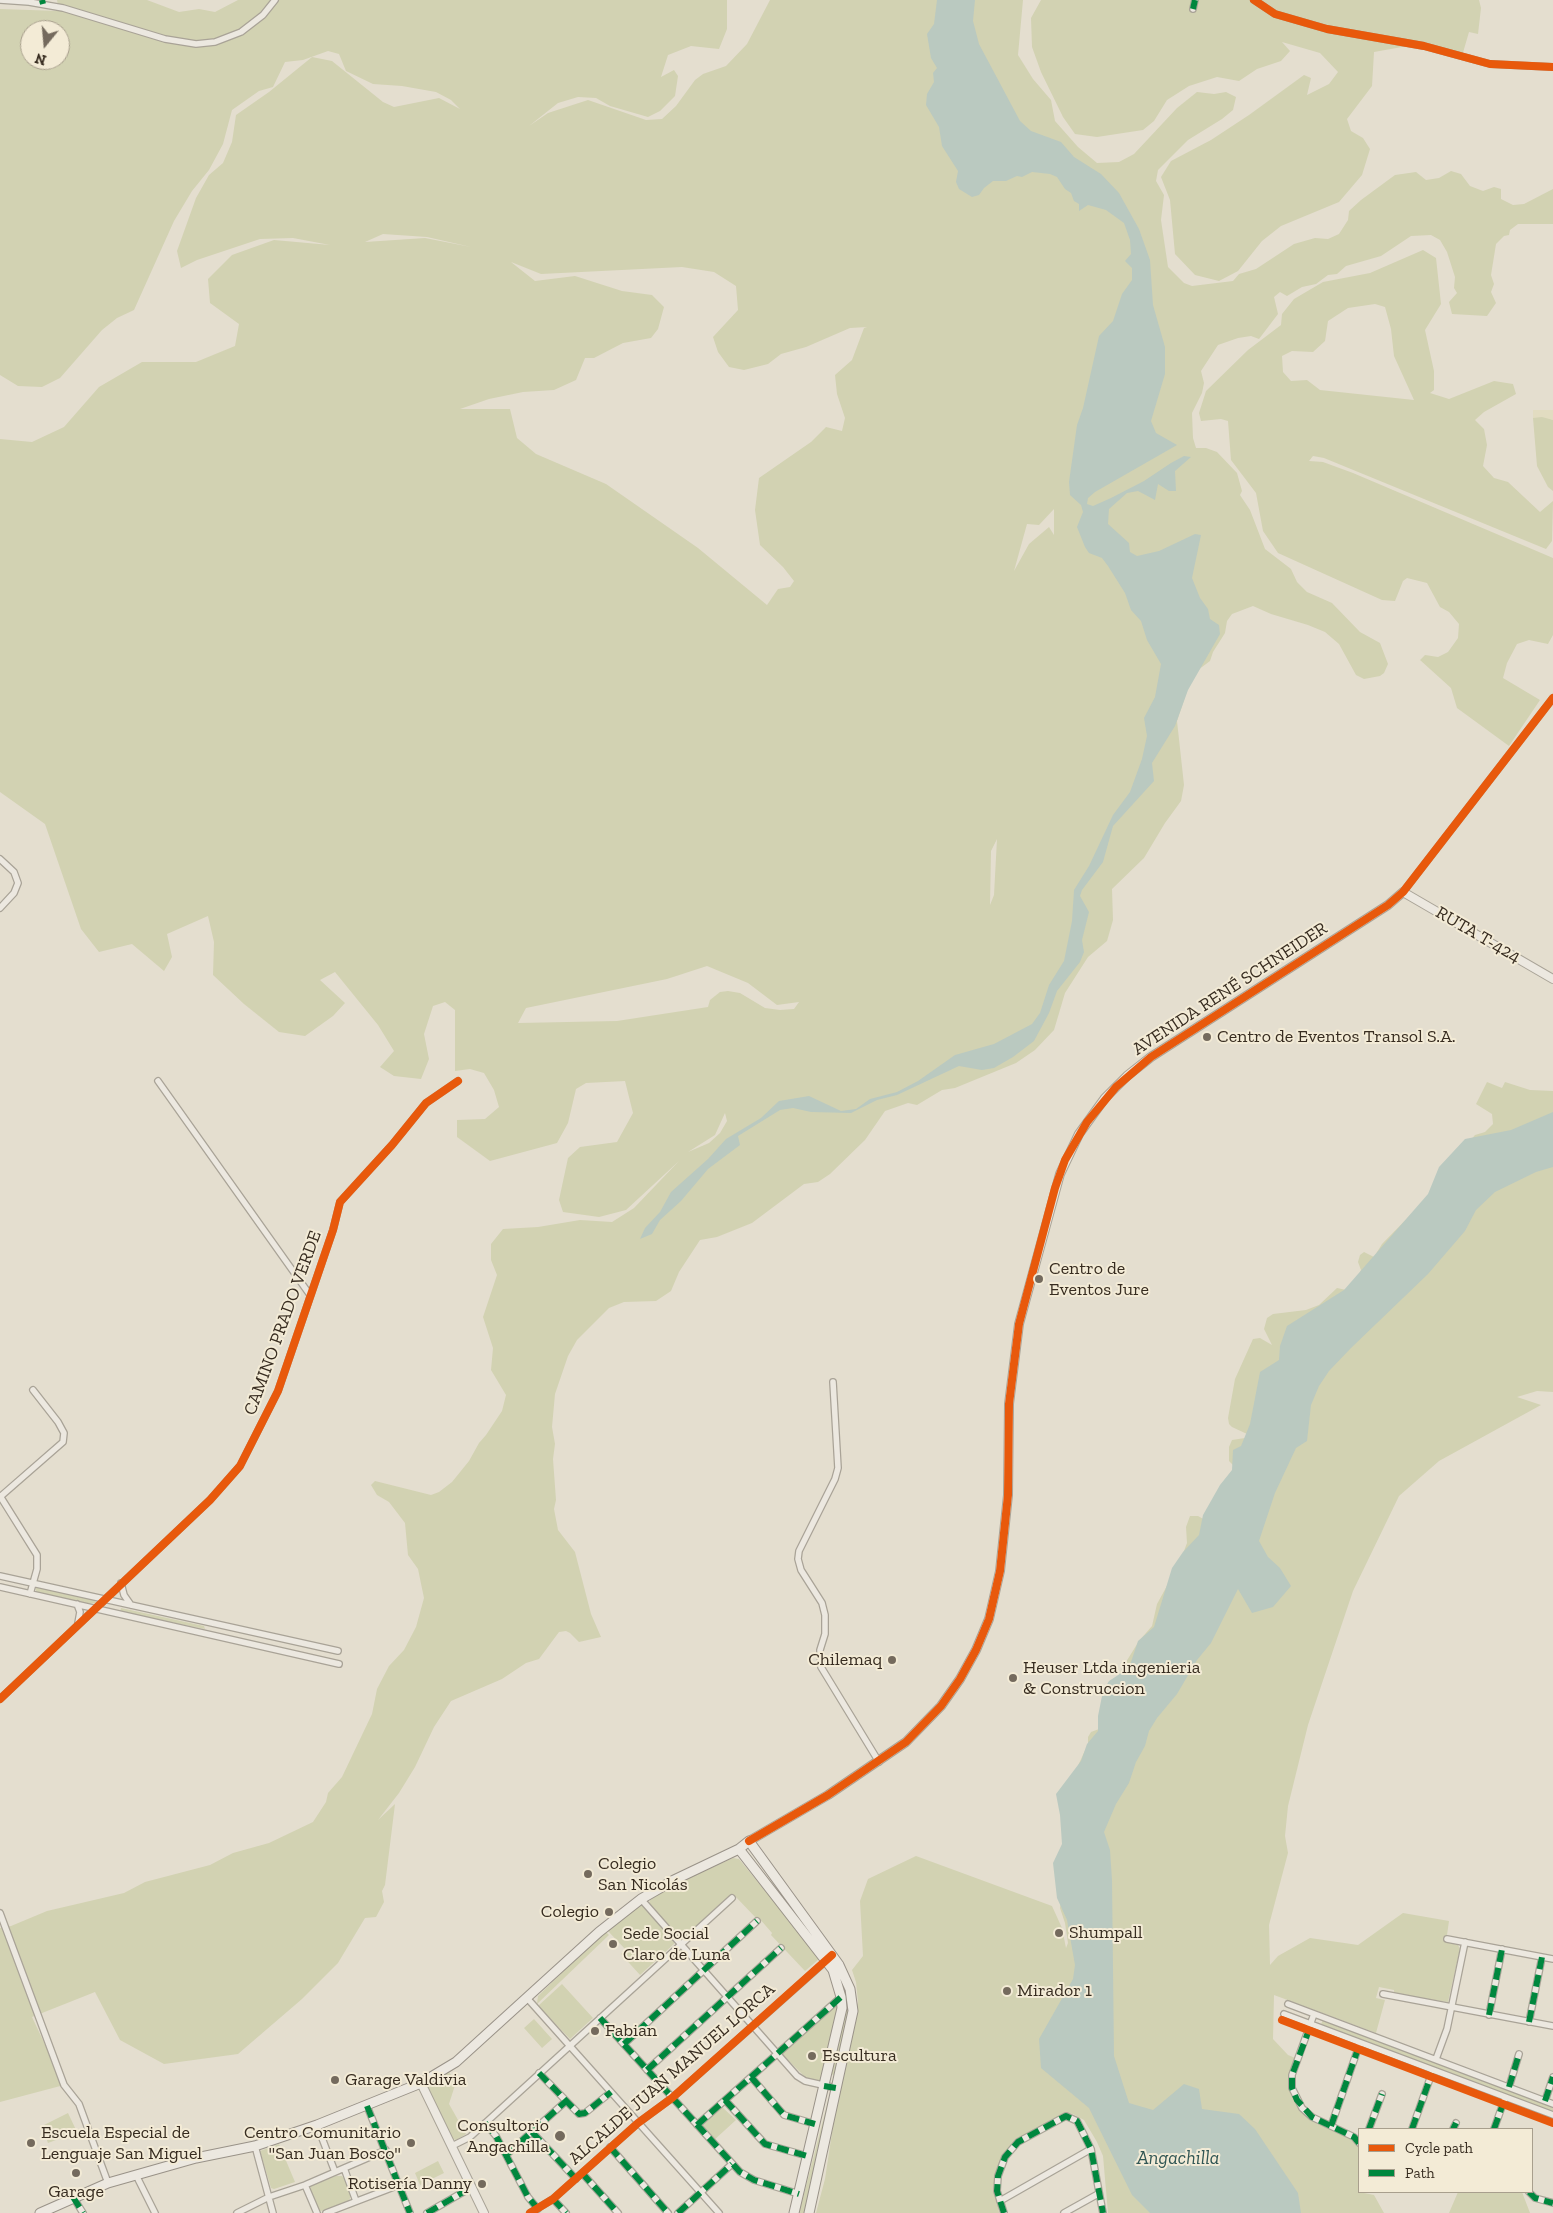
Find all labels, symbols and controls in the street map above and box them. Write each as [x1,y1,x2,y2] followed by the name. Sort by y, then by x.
[20,20,70,70] north arrow
[33,49,48,69] text: N
[1432,902,1524,968] street label: RUTA T-424
[1129,918,1331,1060] street label: AVENIDA RENÉ SCHNEIDER
[1217,1026,1456,1048] place label: Centro de Eventos Transol S.A.
[1201,1031,1213,1043] marker: Centro de Eventos Transol S.A.
[240,1228,326,1418] street label: CAMINO PRADO VERDE
[1049,1258,1149,1300] place label: Centro de Eventos Jure
[1033,1273,1045,1285] marker: Centro de Eventos Jure
[808,1649,882,1671] place label: Chilemaq
[886,1654,898,1666] marker: Chilemaq
[1023,1657,1201,1700] place label: Heuser Ltda ingenieria & Construccion
[1007,1672,1019,1684] marker: Heuser Ltda ingenieria & Construccion
[598,1853,688,1896] place label: Colegio San Nicolás
[582,1868,594,1880] marker: Colegio San Nicolás
[541,1901,599,1923] place label: Colegio
[603,1906,615,1918] marker: Colegio
[1069,1922,1142,1944] place label: Shumpall
[623,1923,730,1966] place label: Sede Social Claro de Luna
[1053,1927,1065,1939] marker: Shumpall
[607,1938,619,1950] marker: Sede Social Claro de Luna
[564,1978,780,2170] street label: ALCALDE JUAN MANUEL LORCA
[1017,1980,1092,2002] place label: Mirador 1
[1001,1985,1013,1997] marker: Mirador 1
[605,2020,657,2042] place label: Fabian
[589,2025,601,2037] marker: Fabian
[822,2045,897,2067] place label: Escultura
[806,2050,818,2062] marker: Escultura
[345,2069,466,2091] place label: Garage Valdivia
[329,2074,341,2086] marker: Garage Valdivia
[457,2115,549,2158] place label: Consultorio Angachilla
[41,2122,202,2164] place label: Escuela Especial de Lenguaje San Miguel
[244,2122,401,2164] place label: Centro Comunitario "San Juan Bosco"
[1358,2128,1533,2193] legend
[553,2129,567,2143] marker: Consultorio Angachilla
[25,2137,37,2149] marker: Escuela Especial de Lenguaje San Miguel
[405,2137,417,2149] marker: Centro Comunitario "San Juan Bosco"
[1405,2139,1473,2157] text: Cycle path
[1137,2148,1219,2170] water label: Angachilla
[1405,2164,1435,2182] text: Path
[70,2167,82,2179] marker: Garage
[348,2173,472,2195] place label: Rotisería Danny
[476,2178,488,2190] marker: Rotisería Danny
[48,2181,104,2203] place label: Garage

